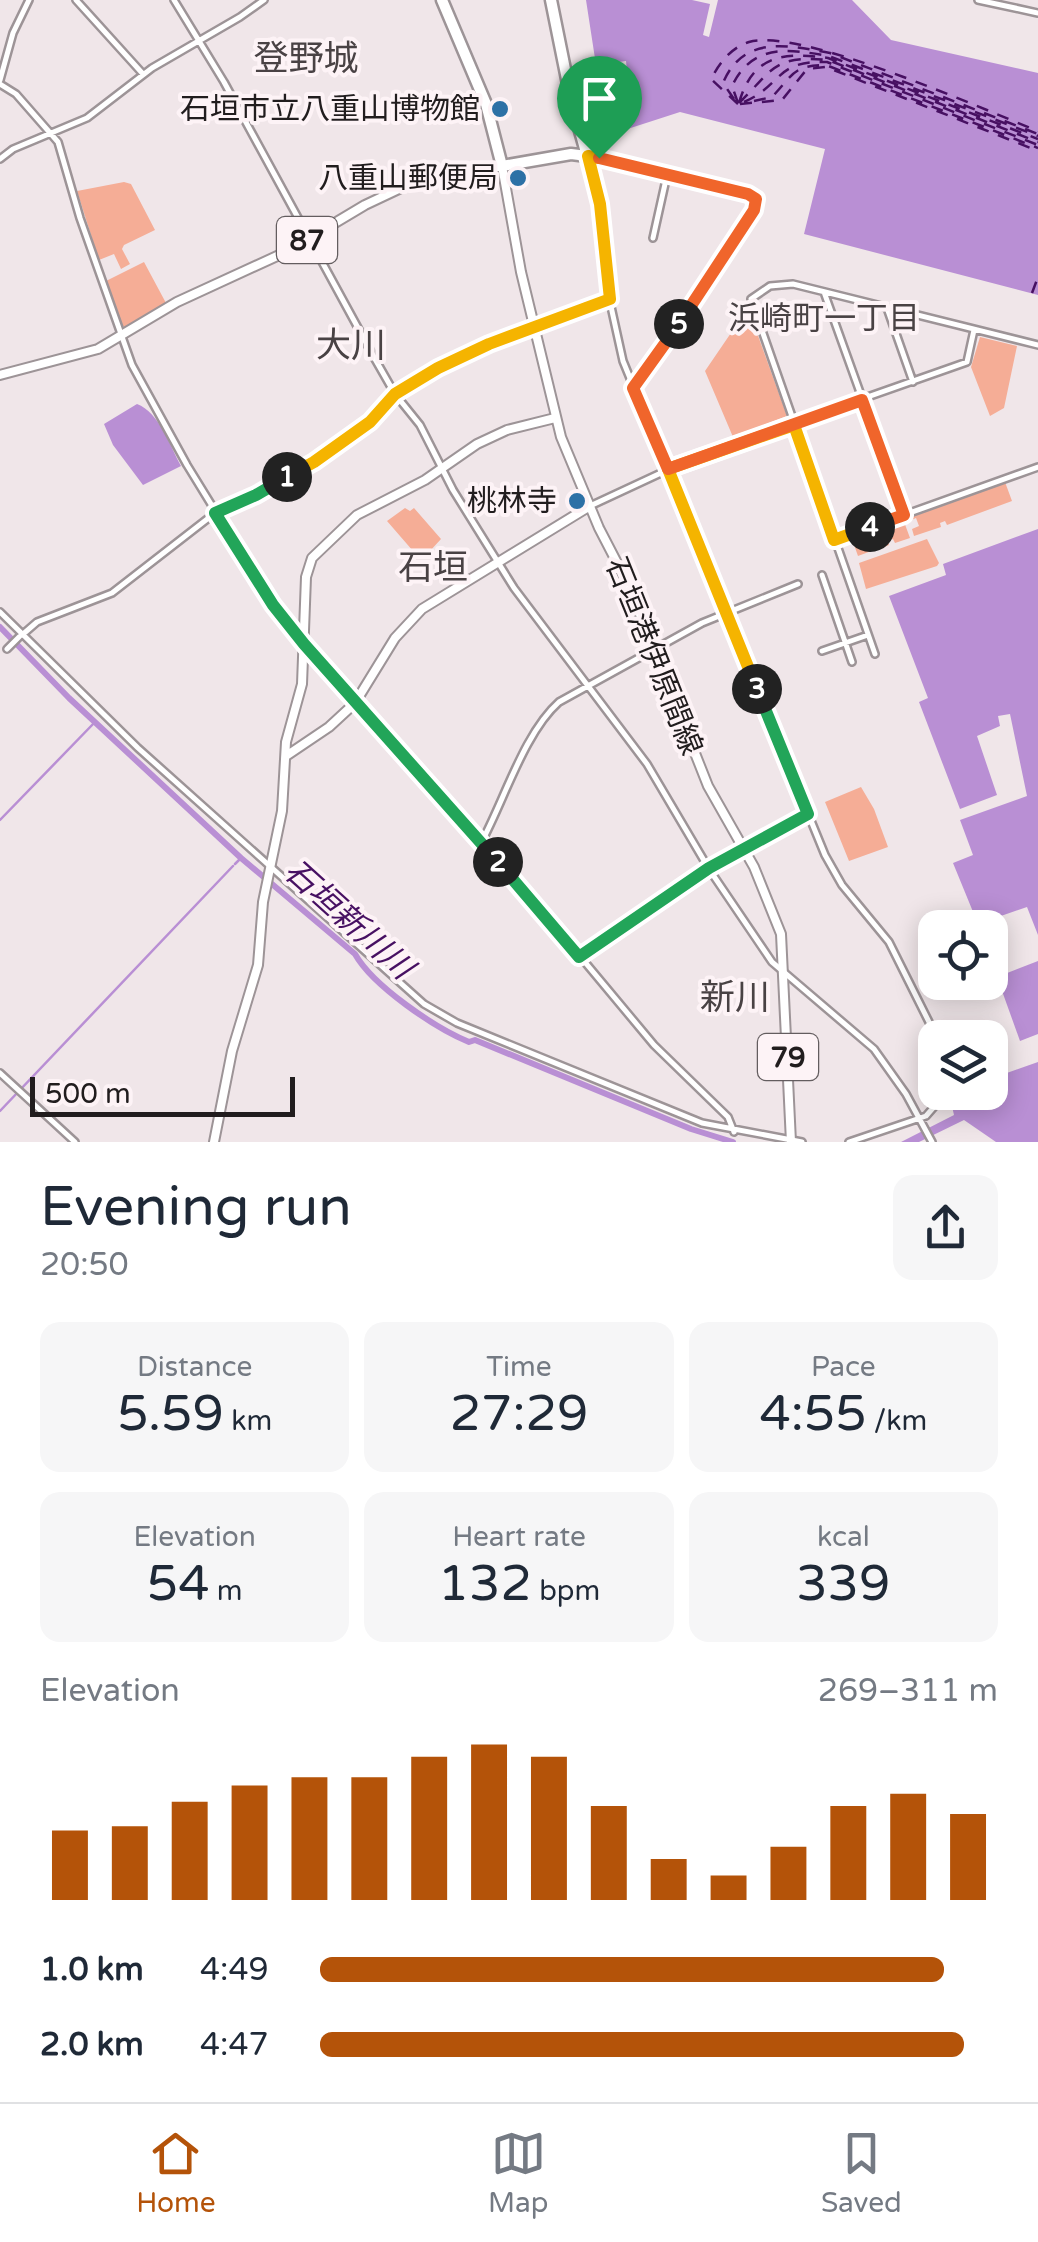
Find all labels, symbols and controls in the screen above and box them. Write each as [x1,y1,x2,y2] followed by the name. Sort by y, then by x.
[253,38,359,80] district label: 登野城
[557,56,642,159] pin
[572,71,627,126] icon: arrive
[180,91,480,128] place label: 石垣市立八重山博物館
[489,98,511,120] marker: 石垣市立八重山博物館
[318,160,498,197] place label: 八重山郵便局
[507,167,529,189] marker: 八重山郵便局
[277,217,337,263] road number: 87
[654,299,704,349] pin: 5
[728,300,920,338] district label: 浜崎町一丁目
[670,307,688,341] text: 5
[316,325,386,367] district label: 大川
[262,452,312,502] pin: 1
[278,460,296,494] text: 1
[467,483,557,520] place label: 桃林寺
[566,490,588,512] marker: 桃林寺
[845,502,895,552] pin: 4
[861,510,879,544] text: 4
[398,547,468,589] district label: 石垣
[597,552,710,760] street label: 石垣港伊原間線
[732,664,782,714] pin: 3
[748,672,766,706] text: 3
[473,837,523,887] pin: 2
[489,845,507,879] text: 2
[276,852,423,989] water label: 石垣新川川
[918,910,1008,1110] map controls
[918,910,1008,1000] button: locate
[700,977,770,1019] district label: 新川
[918,1020,1008,1110] button: layers
[758,1034,818,1080] road number: 79
[30,1072,295,1116] scale bar
[45,1077,131,1111] text: 500 m
[40,1175,352,1241] text: Evening run
[893,1175,998,1280] button: share
[40,1246,129,1284] text: 20:50
[137,1350,252,1384] text: Distance
[486,1350,552,1384] text: Time
[811,1350,876,1384] text: Pace
[117,1384,224,1444] text: 5.59
[450,1384,588,1444] text: 27:29
[759,1384,867,1444] text: 4:55
[224,1404,272,1438] text: km
[867,1404,927,1438] text: /km
[133,1520,256,1554] text: Elevation
[452,1520,586,1554] text: Heart rate
[817,1520,870,1554] text: kcal
[147,1554,210,1614] text: 54
[438,1554,532,1614] text: 132
[796,1554,890,1614] text: 339
[210,1574,243,1608] text: m
[532,1574,600,1608] text: bpm
[40,1672,180,1710] text: Elevation
[818,1672,998,1710] text: 269–311 m
[40,1951,144,1989] text: 1.0 km
[200,1951,269,1989] text: 4:49
[40,2026,144,2064] text: 2.0 km
[200,2026,269,2064] text: 4:47
[136,2126,216,2220] tab: Home
[488,2126,548,2220] tab: Map
[821,2126,902,2220] tab: Saved

